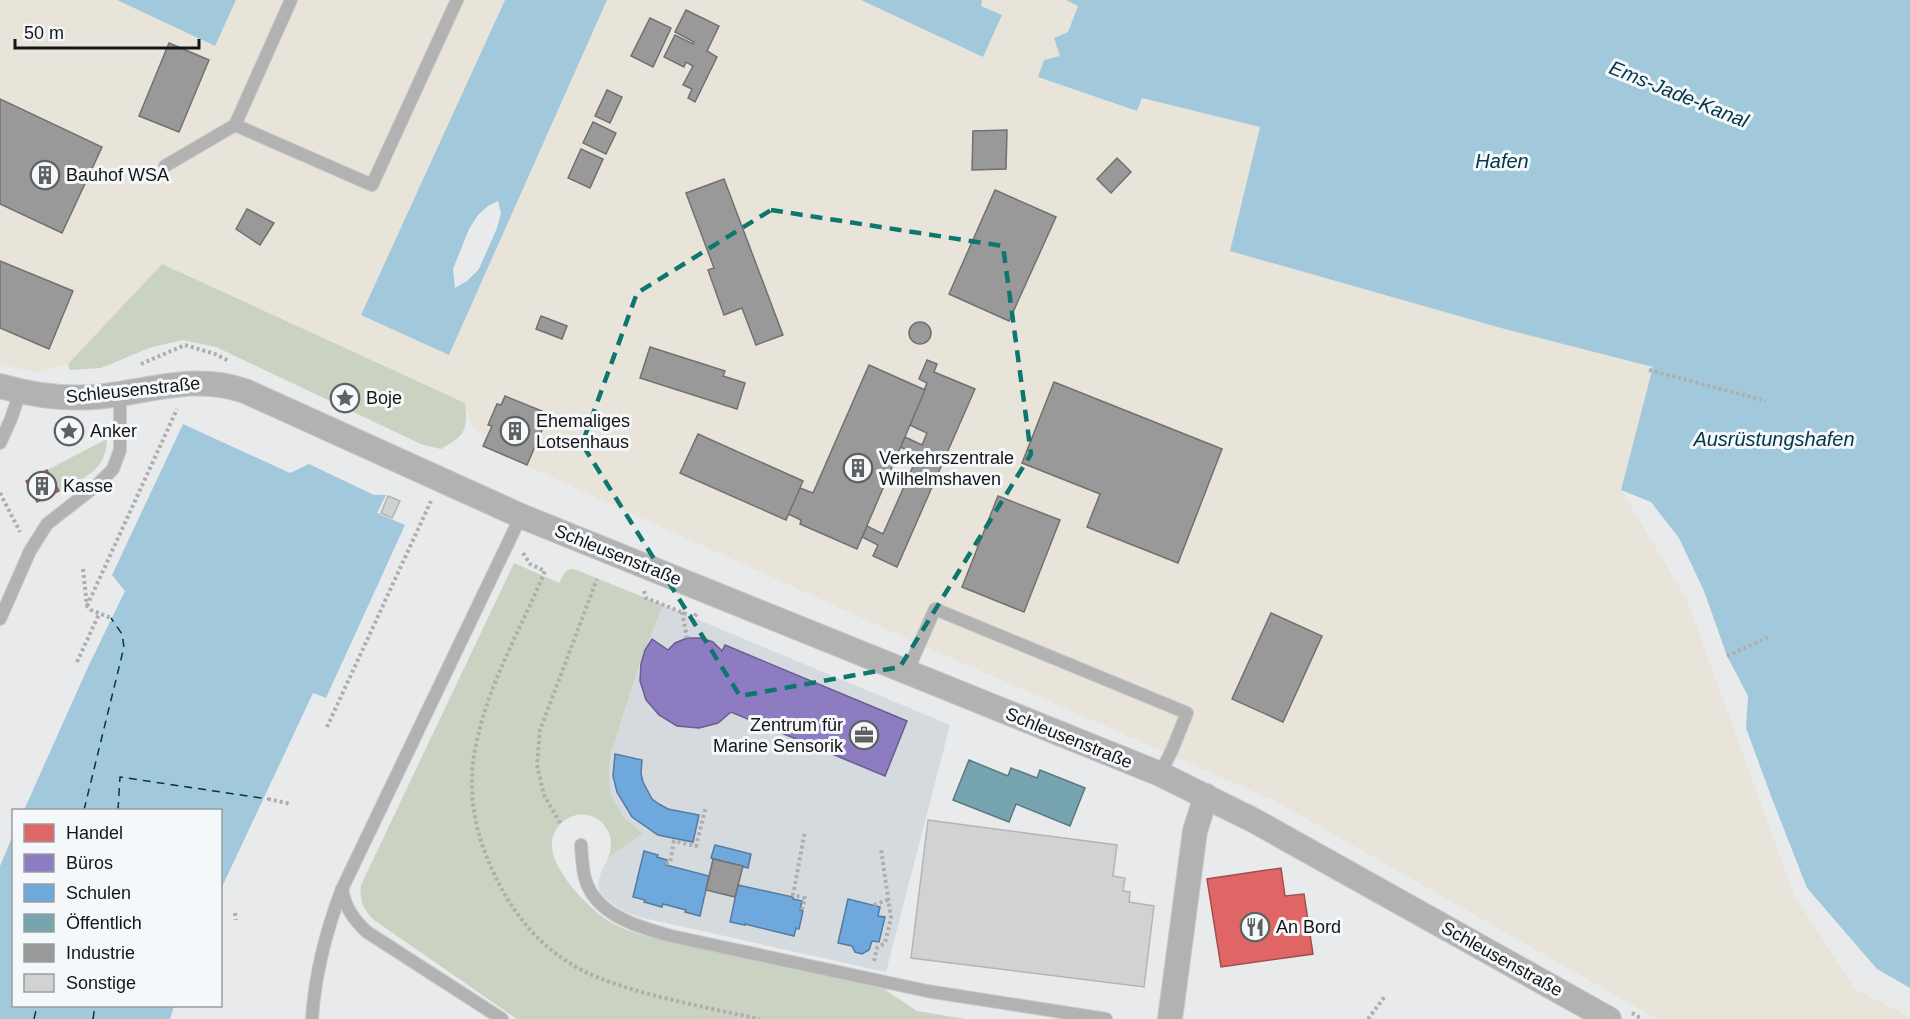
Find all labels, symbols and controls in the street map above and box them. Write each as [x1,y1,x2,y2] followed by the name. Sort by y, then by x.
[15,12,200,50] scale bar
[24,23,64,43] text: 50 m
[1606,56,1752,132] water label: Ems-Jade-Kanal
[1475,150,1529,172] water label: Hafen
[29,159,61,191] building icon: Bauhof WSA
[66,165,169,185] place label: Bauhof WSA
[65,373,201,407] street label: Schleusenstraße
[329,382,361,414] place icon: Boje
[366,388,402,408] place label: Boje
[536,411,630,452] place label: Ehemaliges Lotsenhaus
[53,415,85,447] place icon: Anker
[499,415,531,447] building icon: Ehemaliges Lotsenhaus
[90,421,137,441] place label: Anker
[1692,428,1855,450] water label: Ausrüstungshafen
[879,448,1014,489] place label: Verkehrszentrale Wilhelmshaven
[842,452,874,484] building icon: Verkehrszentrale Wilhelmshaven
[26,470,58,502] building icon: Kasse
[63,476,113,496] place label: Kasse
[552,520,684,590] street label: Schleusenstraße
[1003,703,1135,773] street label: Schleusenstraße
[713,715,844,756] place label: Zentrum für Marine Sensorik
[848,719,880,751] office icon: Zentrum für Marine Sensorik
[12,809,222,1007] legend
[66,823,123,843] text: Handel
[66,853,113,873] text: Büros
[66,883,131,903] text: Schulen
[1239,911,1271,943] restaurant icon: An Bord
[66,913,142,933] text: Öffentlich
[1276,917,1341,937] place label: An Bord
[1438,918,1566,1000] street label: Schleusenstraße
[66,943,135,963] text: Industrie
[66,973,136,993] text: Sonstige

